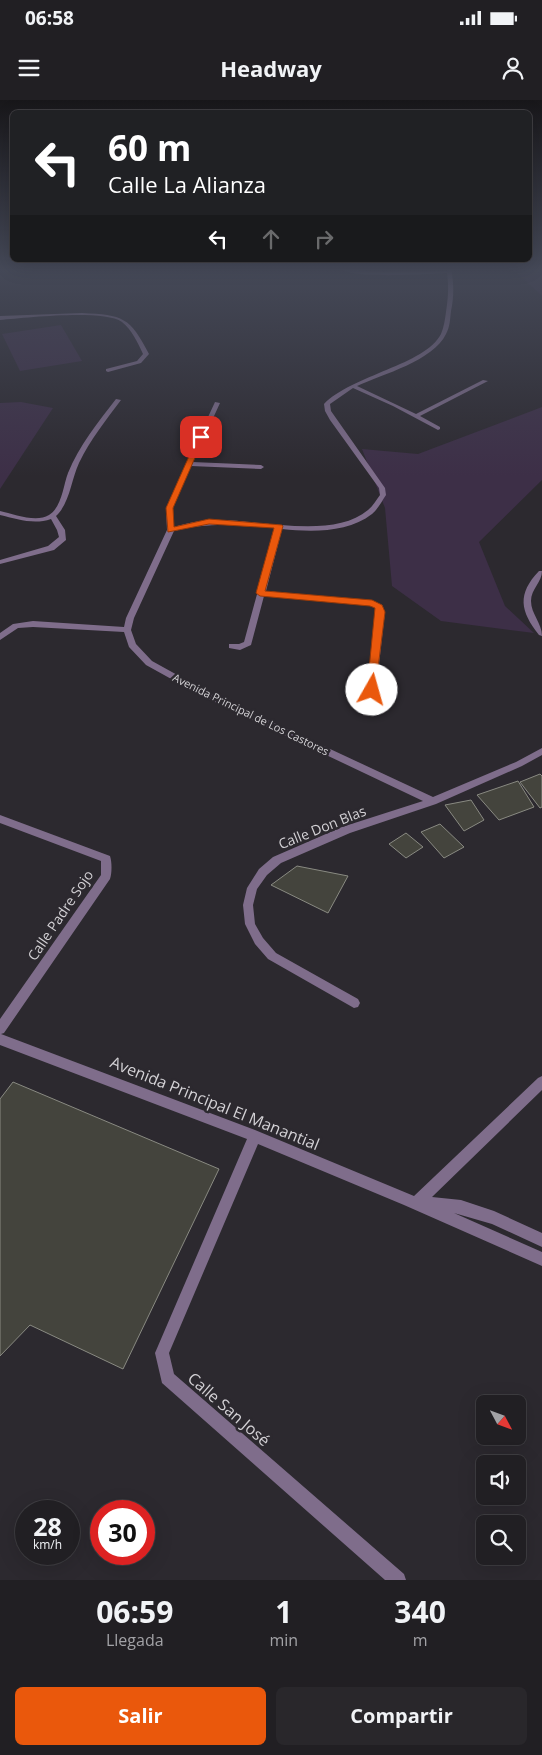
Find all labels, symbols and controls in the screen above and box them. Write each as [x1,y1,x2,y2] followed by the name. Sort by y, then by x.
[25,5,74,31] text: 06:58
[220,53,322,83] text: Headway
[15,54,43,82] icon: menu
[499,54,527,82] icon: person
[108,124,191,171] text: 60 m
[25,130,90,195] icon: left
[108,169,266,199] text: Calle La Alianza
[204,225,232,253] icon: left
[257,225,285,253] icon: ahead
[310,225,338,253] icon: right
[180,416,222,458] pin
[187,423,215,451] icon: arrive
[345,663,397,715] position arrow
[170,670,332,758] street label: Avenida Principal de Los Castores
[275,801,369,853] street label: Calle Don Blas
[23,866,97,964] street label: Calle Padre Sojo
[107,1051,323,1155] street label: Avenida Principal El Manantial
[183,1367,275,1451] street label: Calle San José
[476,1395,526,1445] north arrow
[476,1395,526,1565] map controls
[476,1455,526,1505] button: sound
[90,1500,155,1565] speed limit sign: 30
[33,1509,62,1543] text: 28
[476,1515,526,1565] button: search
[33,1536,62,1553] text: km/h
[96,1591,173,1632] text: 06:59
[275,1591,292,1632] text: 1
[394,1591,446,1632] text: 340
[106,1629,164,1651] text: Llegada
[270,1629,298,1651] text: min
[413,1629,428,1651] text: m
[15,1687,266,1745] button: Salir
[276,1687,527,1745] button: Compartir

